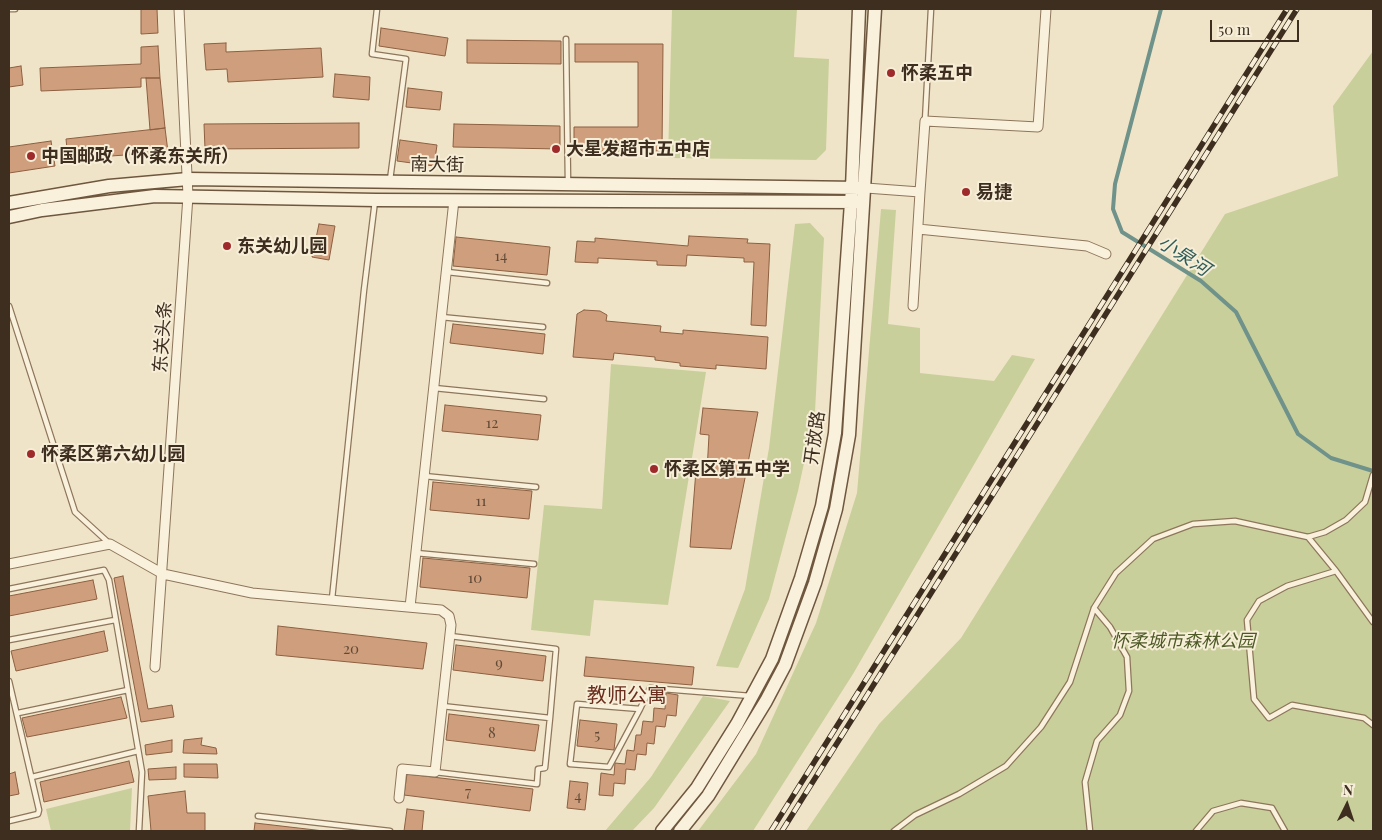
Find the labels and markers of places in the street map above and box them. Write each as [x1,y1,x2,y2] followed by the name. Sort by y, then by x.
[901,62,973,84] place label: 怀柔五中
[885,67,897,79] marker: 怀柔五中
[566,138,710,160] place label: 大星发超市五中店
[550,143,562,155] marker: 大星发超市五中店
[41,145,239,167] place label: 中国邮政（怀柔东关所）
[25,150,37,162] marker: 中国邮政（怀柔东关所）
[976,181,1012,203] place label: 易捷
[960,186,972,198] marker: 易捷
[237,235,327,257] place label: 东关幼儿园
[221,240,233,252] marker: 东关幼儿园
[41,443,185,465] place label: 怀柔区第六幼儿园
[25,448,37,460] marker: 怀柔区第六幼儿园
[664,458,790,480] place label: 怀柔区第五中学
[648,463,660,475] marker: 怀柔区第五中学

